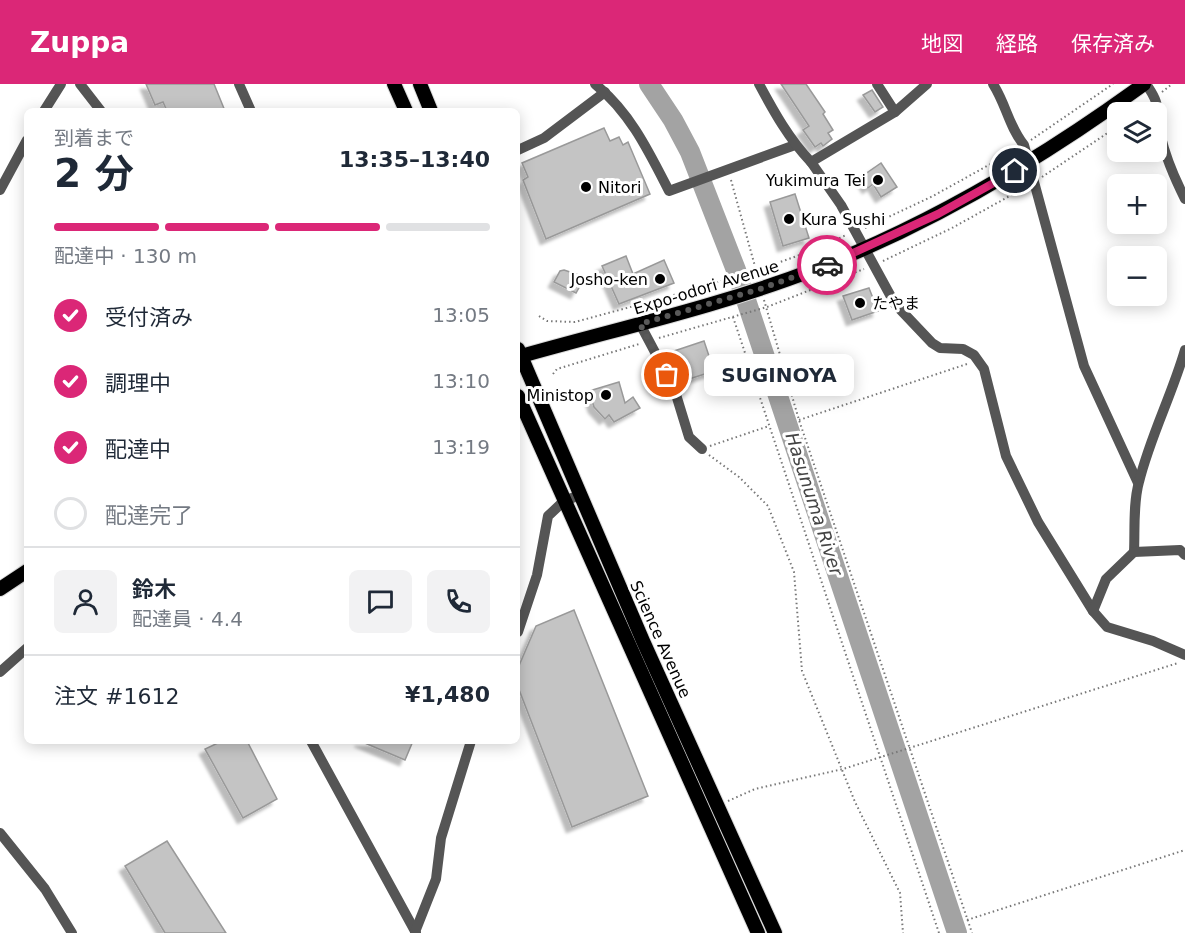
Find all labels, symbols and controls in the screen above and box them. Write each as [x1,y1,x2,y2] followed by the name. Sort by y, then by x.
[30,26,129,59] text: Zuppa
[921,32,963,56] text: 地図
[996,32,1038,56] text: 経路
[1071,32,1155,56] text: 保存済み
[1107,102,1167,306] map controls
[1107,102,1167,162] button: layers
[54,126,134,150] text: 到着まで
[989,145,1040,196] pin
[339,147,490,172] text: 13:35–13:40
[54,151,134,196] text: 2 分
[998,154,1031,187] icon: home
[765,171,866,190] place label: Yukimura Tei
[871,173,885,187] marker: Yukimura Tei
[1107,174,1167,234] button: +
[598,178,642,197] place label: Nitori
[579,180,593,194] marker: Nitori
[801,210,886,229] place label: Kura Sushi
[782,212,796,226] marker: Kura Sushi
[797,235,857,295] courier
[54,244,197,268] text: 配達中 · 130 m
[1107,246,1167,306] button: −
[811,249,844,282] icon: car
[631,256,781,319] street label: Expo-odori Avenue
[569,270,648,289] place label: Josho-ken
[653,272,667,286] marker: Josho-ken
[872,294,920,313] place label: たやま
[853,296,867,310] marker: たやま
[54,299,87,332] icon: check
[432,303,490,327] text: 13:05
[105,305,193,330] text: 受付済み
[641,349,692,400] pin
[703,354,853,396] callout: SUGINOYA
[650,358,683,391] icon: bag
[721,363,837,387] text: SUGINOYA
[54,365,87,398] icon: check
[432,369,490,393] text: 13:10
[105,371,171,396] text: 調理中
[527,386,594,405] place label: Ministop
[599,388,613,402] marker: Ministop
[781,430,848,580] water label: Hasunuma River
[54,431,87,464] icon: check
[432,435,490,459] text: 13:19
[105,437,171,462] text: 配達中
[105,503,193,528] text: 配達完了
[54,570,117,633] button: person
[349,570,412,633] button: chat
[427,570,490,633] button: phone
[132,577,176,602] text: 鈴木
[626,578,695,701] street label: Science Avenue
[132,607,243,631] text: 配達員 · 4.4
[405,682,490,707] text: ¥1,480
[54,684,179,709] text: 注文 #1612

